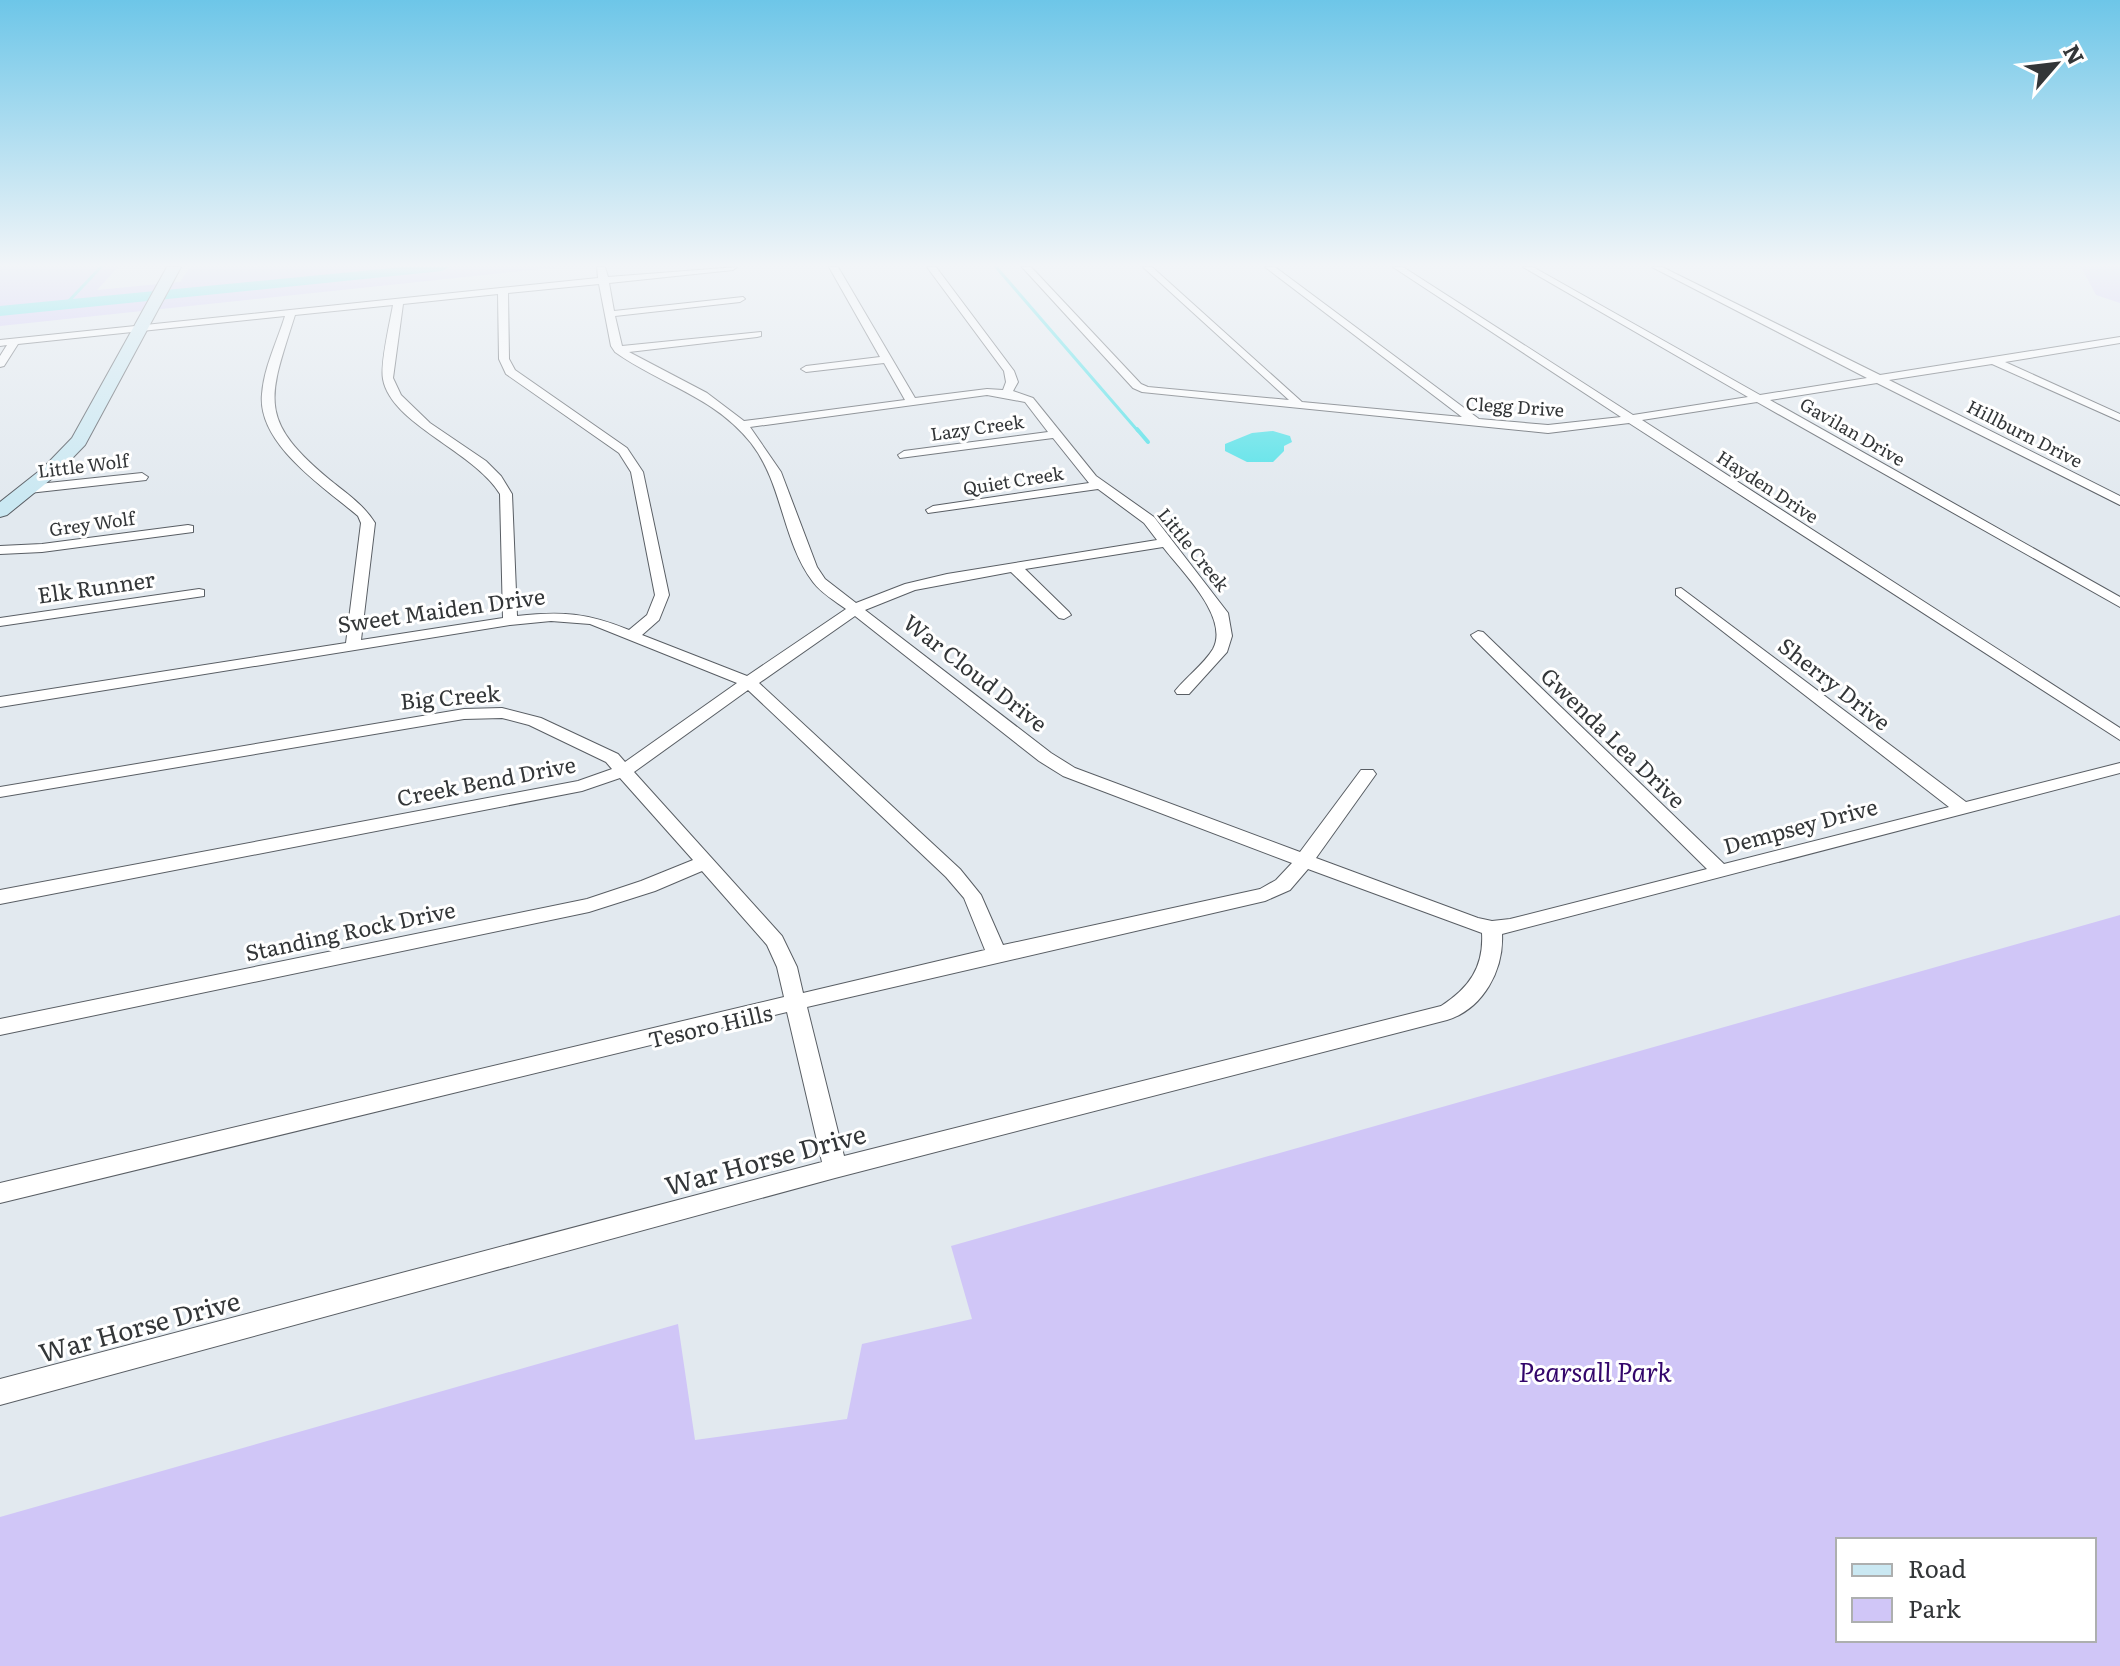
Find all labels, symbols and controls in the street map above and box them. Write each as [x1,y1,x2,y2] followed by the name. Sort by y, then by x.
[2016,24,2096,104] north arrow
[2056,38,2094,70] text: N
[1465,389,1565,423] street label: Clegg Drive
[1795,390,1911,472] street label: Gavilan Drive
[1962,392,2088,474] street label: Hillburn Drive
[928,407,1027,447] street label: Lazy Creek
[1712,443,1824,529] street label: Hayden Drive
[36,446,132,484] street label: Little Wolf
[961,459,1066,501] street label: Quiet Creek
[1152,501,1237,597] street label: Little Creek
[47,503,139,542] street label: Grey Wolf
[35,561,157,611] street label: Elk Runner
[335,578,547,640] street label: Sweet Maiden Drive
[897,605,1055,739] street label: War Cloud Drive
[1772,629,1898,737] street label: Sherry Drive
[1534,659,1694,815] street label: Gwenda Lea Drive
[399,675,502,717] street label: Big Creek
[394,746,578,814] street label: Creek Bend Drive
[1719,789,1881,861] street label: Dempsey Drive
[242,892,458,968] street label: Standing Rock Drive
[645,995,775,1055] street label: Tesoro Hills
[660,1112,870,1204] street label: War Horse Drive
[34,1279,244,1371] street label: War Horse Drive
[1518,1351,1672,1390] park label: Pearsall Park
[1836,1538,2096,1642] legend
[1908,1550,1967,1585] text: Road
[1908,1590,1961,1625] text: Park

